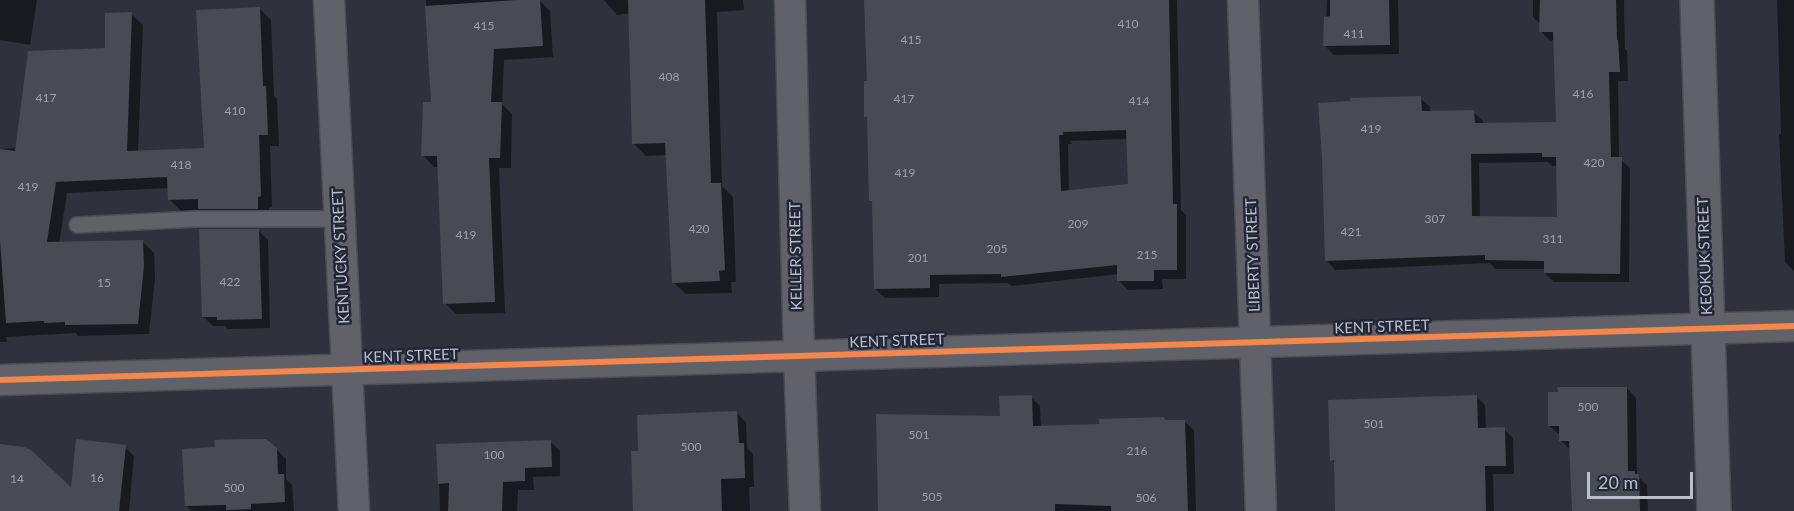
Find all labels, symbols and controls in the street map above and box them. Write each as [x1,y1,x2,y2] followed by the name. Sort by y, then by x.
[1118,17,1138,31] house number: 410
[474,19,494,33] house number: 415
[1344,27,1364,41] house number: 411
[901,33,921,47] house number: 415
[659,70,679,84] house number: 408
[1573,87,1593,101] house number: 416
[36,91,56,105] house number: 417
[894,92,914,106] house number: 417
[1129,94,1149,108] house number: 414
[225,104,245,118] house number: 410
[1361,122,1381,136] house number: 419
[1584,156,1604,170] house number: 420
[171,158,191,172] house number: 418
[895,166,915,180] house number: 419
[18,180,38,194] house number: 419
[328,188,354,324] street label: KENTUCKY STREET
[1694,197,1716,315] street label: KEOKUK STREET
[1242,198,1264,312] street label: LIBERTY STREET
[786,202,806,310] street label: KELLER STREET
[1425,212,1445,226] house number: 307
[1068,217,1088,231] house number: 209
[689,222,709,236] house number: 420
[1341,225,1361,239] house number: 421
[456,228,476,242] house number: 419
[1543,232,1563,246] house number: 311
[987,242,1007,256] house number: 205
[1137,248,1157,262] house number: 215
[908,251,928,265] house number: 201
[220,275,240,289] house number: 422
[97,276,111,290] house number: 15
[1334,316,1430,338] street label: KENT STREET
[849,330,945,352] street label: KENT STREET
[363,345,459,367] street label: KENT STREET
[1578,400,1598,414] house number: 500
[1364,417,1384,431] house number: 501
[909,428,929,442] house number: 501
[681,440,701,454] house number: 500
[1127,444,1147,458] house number: 216
[484,448,504,462] house number: 100
[1590,460,1696,498] scale bar
[90,471,104,485] house number: 16
[1598,471,1638,493] text: 20 m
[10,472,24,486] house number: 14
[224,481,244,495] house number: 500
[922,490,942,504] house number: 505
[1136,491,1156,505] house number: 506

